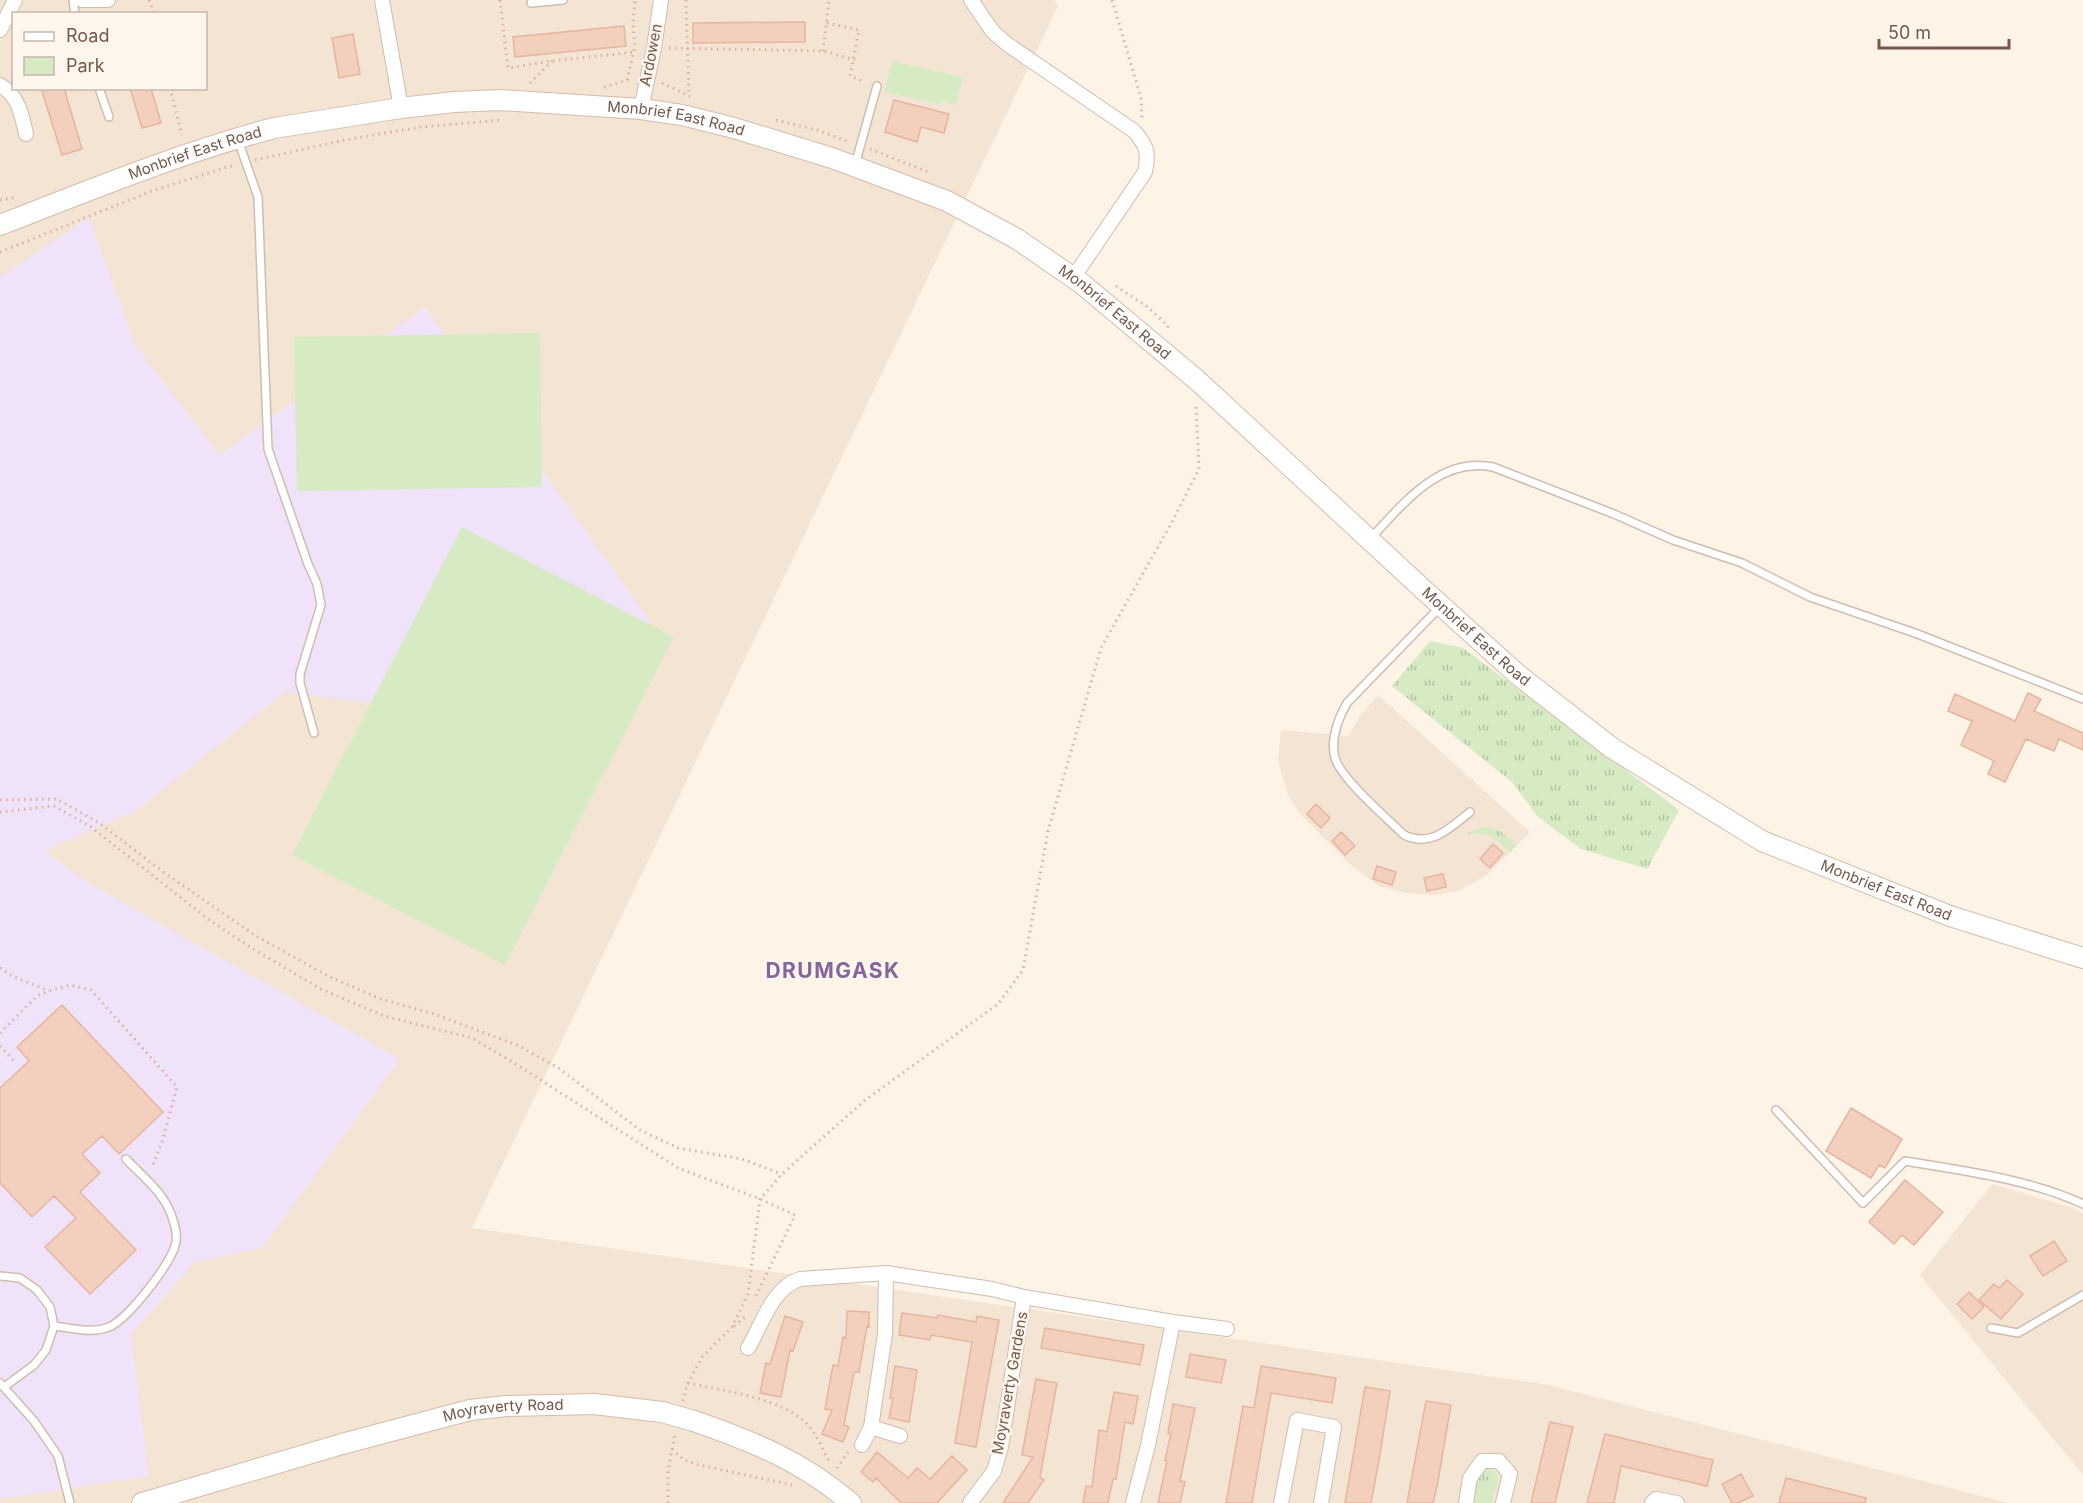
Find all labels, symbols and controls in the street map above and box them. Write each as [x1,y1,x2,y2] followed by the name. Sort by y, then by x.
[12,12,207,90] legend
[1879,12,2010,50] scale bar
[635,22,666,88] street label: Ardowen
[1888,22,1931,43] text: 50 m
[66,25,109,46] text: Road
[66,55,105,76] text: Park
[607,97,747,140] street label: Monbrief East Road
[126,122,264,184] street label: Monbrief East Road
[1055,260,1175,363] street label: Monbrief East Road
[1418,583,1534,690] street label: Monbrief East Road
[1818,855,1955,925] street label: Monbrief East Road
[765,958,901,983] district label: DRUMGASK
[988,1310,1031,1456] street label: Moyraverty Gardens
[441,1395,564,1426] street label: Moyraverty Road

